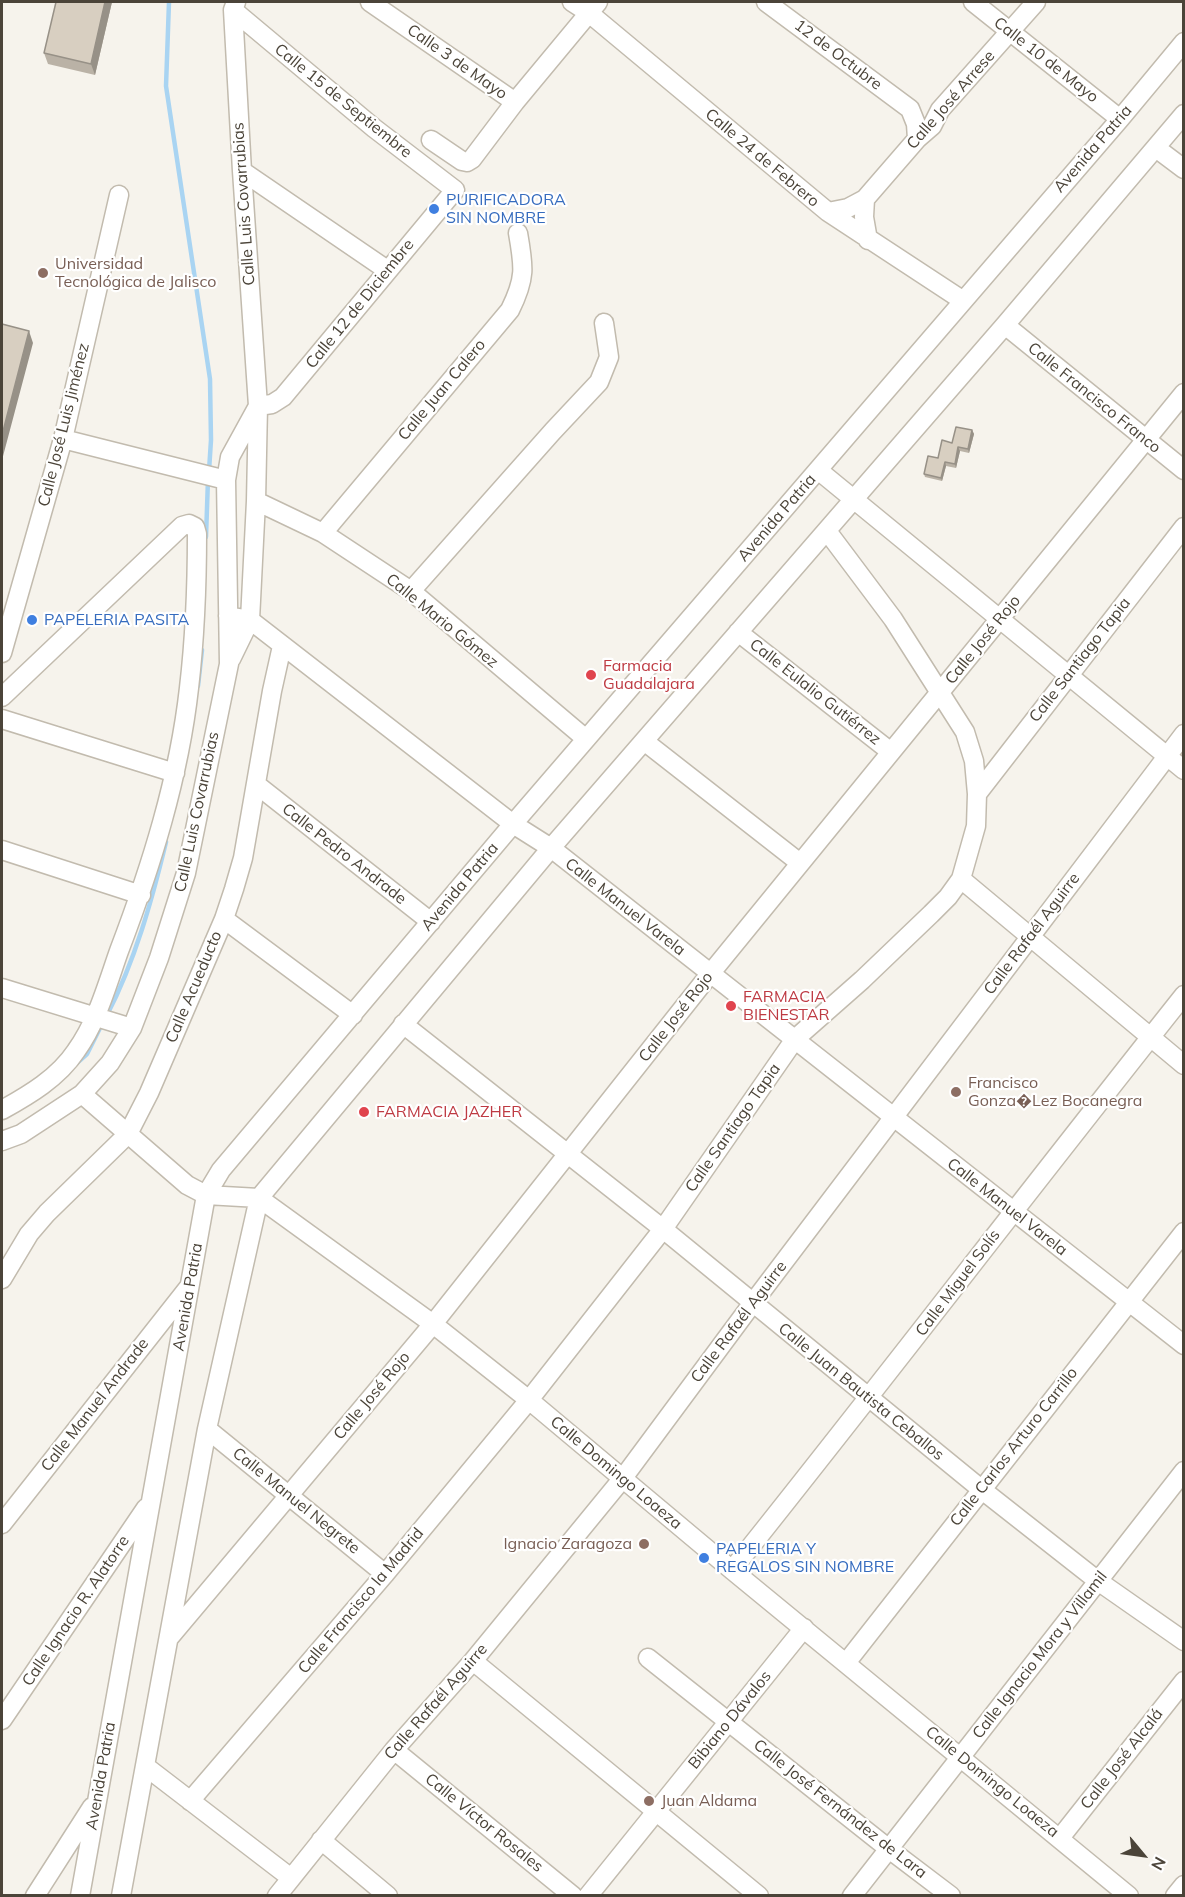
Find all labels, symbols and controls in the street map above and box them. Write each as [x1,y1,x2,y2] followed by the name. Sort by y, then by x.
[990,13,1102,107] street label: Calle 10 de Mayo
[790,16,886,94] street label: 12 de Octubre
[403,20,511,104] street label: Calle 3 de Mayo
[271,40,415,162] street label: Calle 15 de Septiembre
[903,47,999,153] street label: Calle José Arrese
[1050,101,1136,197] street label: Avenida Patria
[701,105,823,211] street label: Calle 24 de Febrero
[229,122,259,286] street label: Calle Luis Covarrubias
[446,190,566,228] place label: PURIFICADORA SIN NOMBRE
[427,202,441,216] marker: PURIFICADORA SIN NOMBRE
[302,235,418,373] street label: Calle 12 de Diciembre
[55,254,216,292] place label: Universidad Tecnológica de Jalisco
[36,266,50,280] marker: Universidad Tecnológica de Jalisco
[394,336,490,444] street label: Calle Juan Calero
[1024,338,1164,458] street label: Calle Francisco Franco
[34,341,94,509] street label: Calle José Luis Jiménez
[734,470,820,566] street label: Avenida Patria
[382,570,502,672] street label: Calle Mario Gómez
[941,592,1025,688] street label: Calle José Rojo
[1025,594,1135,726] street label: Calle Santiago Tapia
[44,610,189,630] place label: PAPELERIA PASITA
[25,613,39,627] marker: PAPELERIA PASITA
[746,635,884,749] street label: Calle Eulalio Gutiérrez
[603,656,695,694] place label: Farmacia Guadalajara
[584,668,598,682] marker: Farmacia Guadalajara
[171,730,223,894] street label: Calle Luis Covarrubias
[278,799,410,909] street label: Calle Pedro Andrade
[417,839,503,935] street label: Avenida Patria
[561,854,689,960] street label: Calle Manuel Varela
[980,869,1084,999] street label: Calle Rafaél Aguirre
[162,928,226,1046] street label: Calle Acueducto
[635,968,717,1066] street label: Calle José Rojo
[743,987,830,1025] place label: FARMACIA BIENESTAR
[724,999,738,1013] marker: FARMACIA BIENESTAR
[681,1060,785,1196] street label: Calle Santiago Tapia
[968,1073,1142,1111] place label: Francisco Gonza�Lez Bocanegra
[949,1085,963,1099] marker: Francisco Gonza�Lez Bocanegra
[376,1102,522,1122] place label: FARMACIA JAZHER
[357,1105,371,1119] marker: FARMACIA JAZHER
[943,1154,1071,1260] street label: Calle Manuel Varela
[912,1226,1004,1340] street label: Calle Miguel Solís
[169,1241,207,1353] street label: Avenida Patria
[687,1257,791,1387] street label: Calle Rafaél Aguirre
[774,1319,948,1465] street label: Calle Juan Bautista Ceballos
[37,1335,153,1475] street label: Calle Manuel Andrade
[330,1348,414,1444] street label: Calle José Rojo
[946,1364,1082,1530] street label: Calle Carlos Arturo Carrillo
[546,1412,686,1534] street label: Calle Domingo Loaeza
[228,1444,364,1558] street label: Calle Manuel Negrete
[294,1524,428,1678] street label: Calle Francisco la Madrid
[18,1532,134,1690] street label: Calle Ignacio R. Alatorre
[503,1534,632,1554] place label: Ignacio Zaragoza
[637,1537,651,1551] marker: Ignacio Zaragoza
[716,1539,894,1577] place label: PAPELERIA Y REGALOS SIN NOMBRE
[697,1551,711,1565] marker: PAPELERIA Y REGALOS SIN NOMBRE
[969,1567,1111,1743] street label: Calle Ignacio Mora y Villamil
[380,1640,492,1764] street label: Calle Rafaél Aguirre
[685,1667,775,1773] street label: Bibiano Dávalos
[1077,1705,1167,1813] street label: Calle José Alcalá
[82,1720,120,1832] street label: Avenida Patria
[921,1722,1063,1842] street label: Calle Domingo Loaeza
[750,1735,930,1883] street label: Calle José Fernández de Lara
[421,1769,547,1877] street label: Calle Víctor Rosales
[661,1791,757,1811] place label: Juan Aldama
[642,1794,656,1808] marker: Juan Aldama
[1113,1825,1173,1885] north arrow
[1147,1854,1170,1874] text: N

